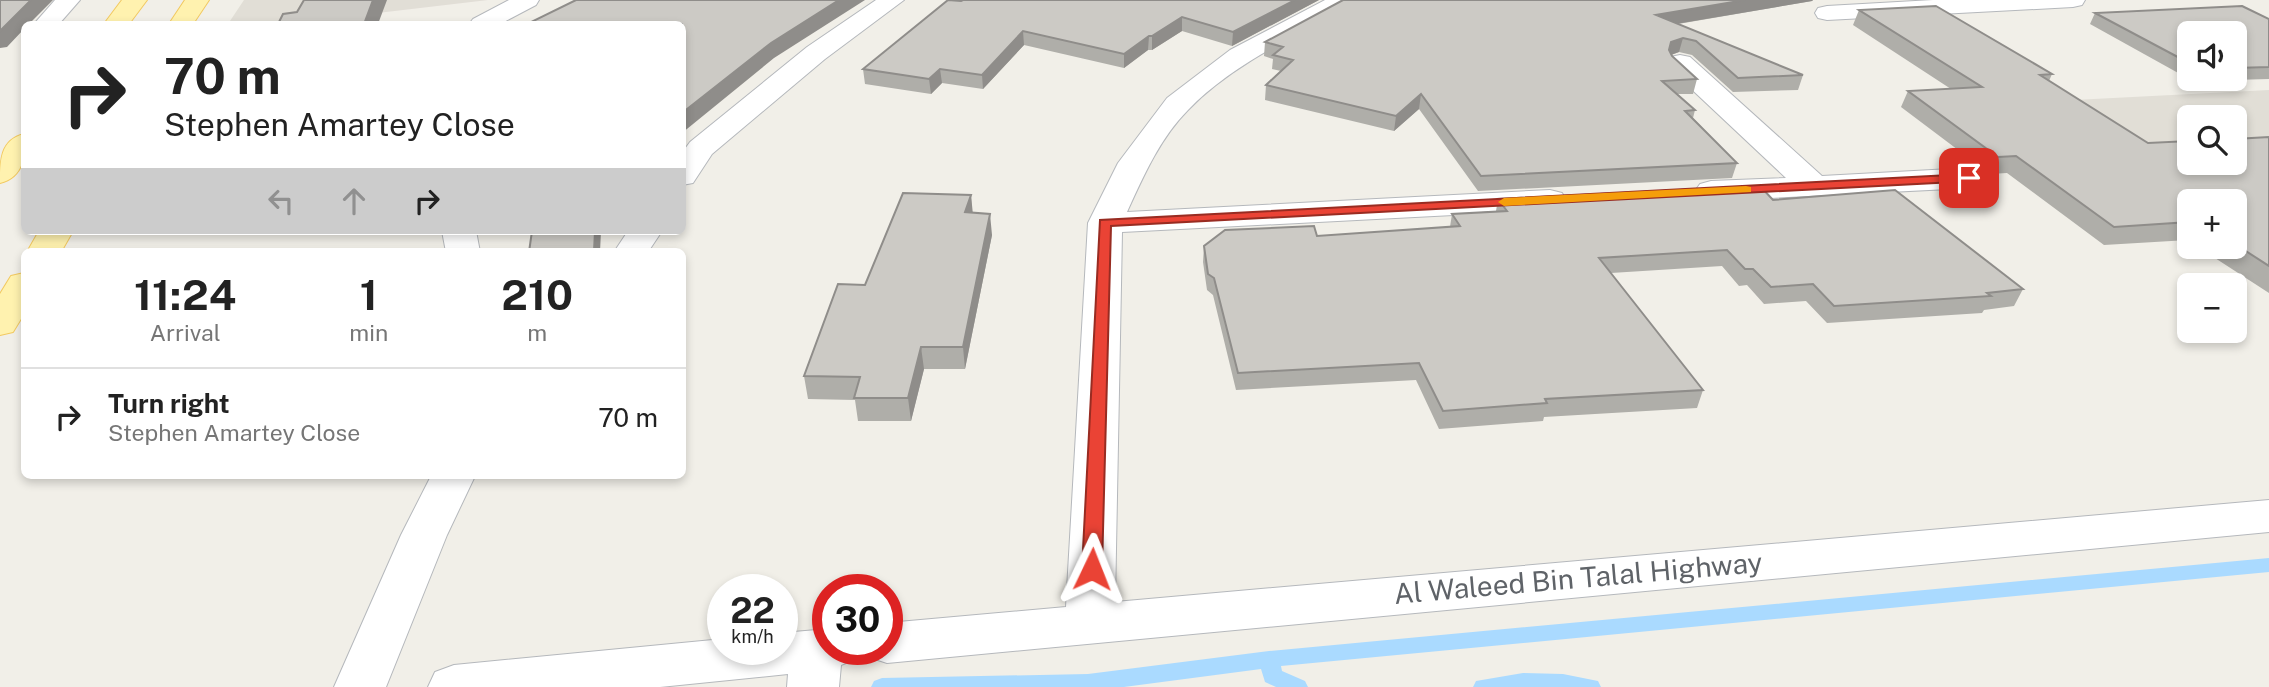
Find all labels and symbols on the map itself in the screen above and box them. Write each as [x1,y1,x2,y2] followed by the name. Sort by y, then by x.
[1939,148,1999,208] pin
[1055,532,1129,606] position arrow
[1392,545,1764,610] street label: Al Waleed Bin Talal Highway
[812,574,903,665] speed limit sign: 30

